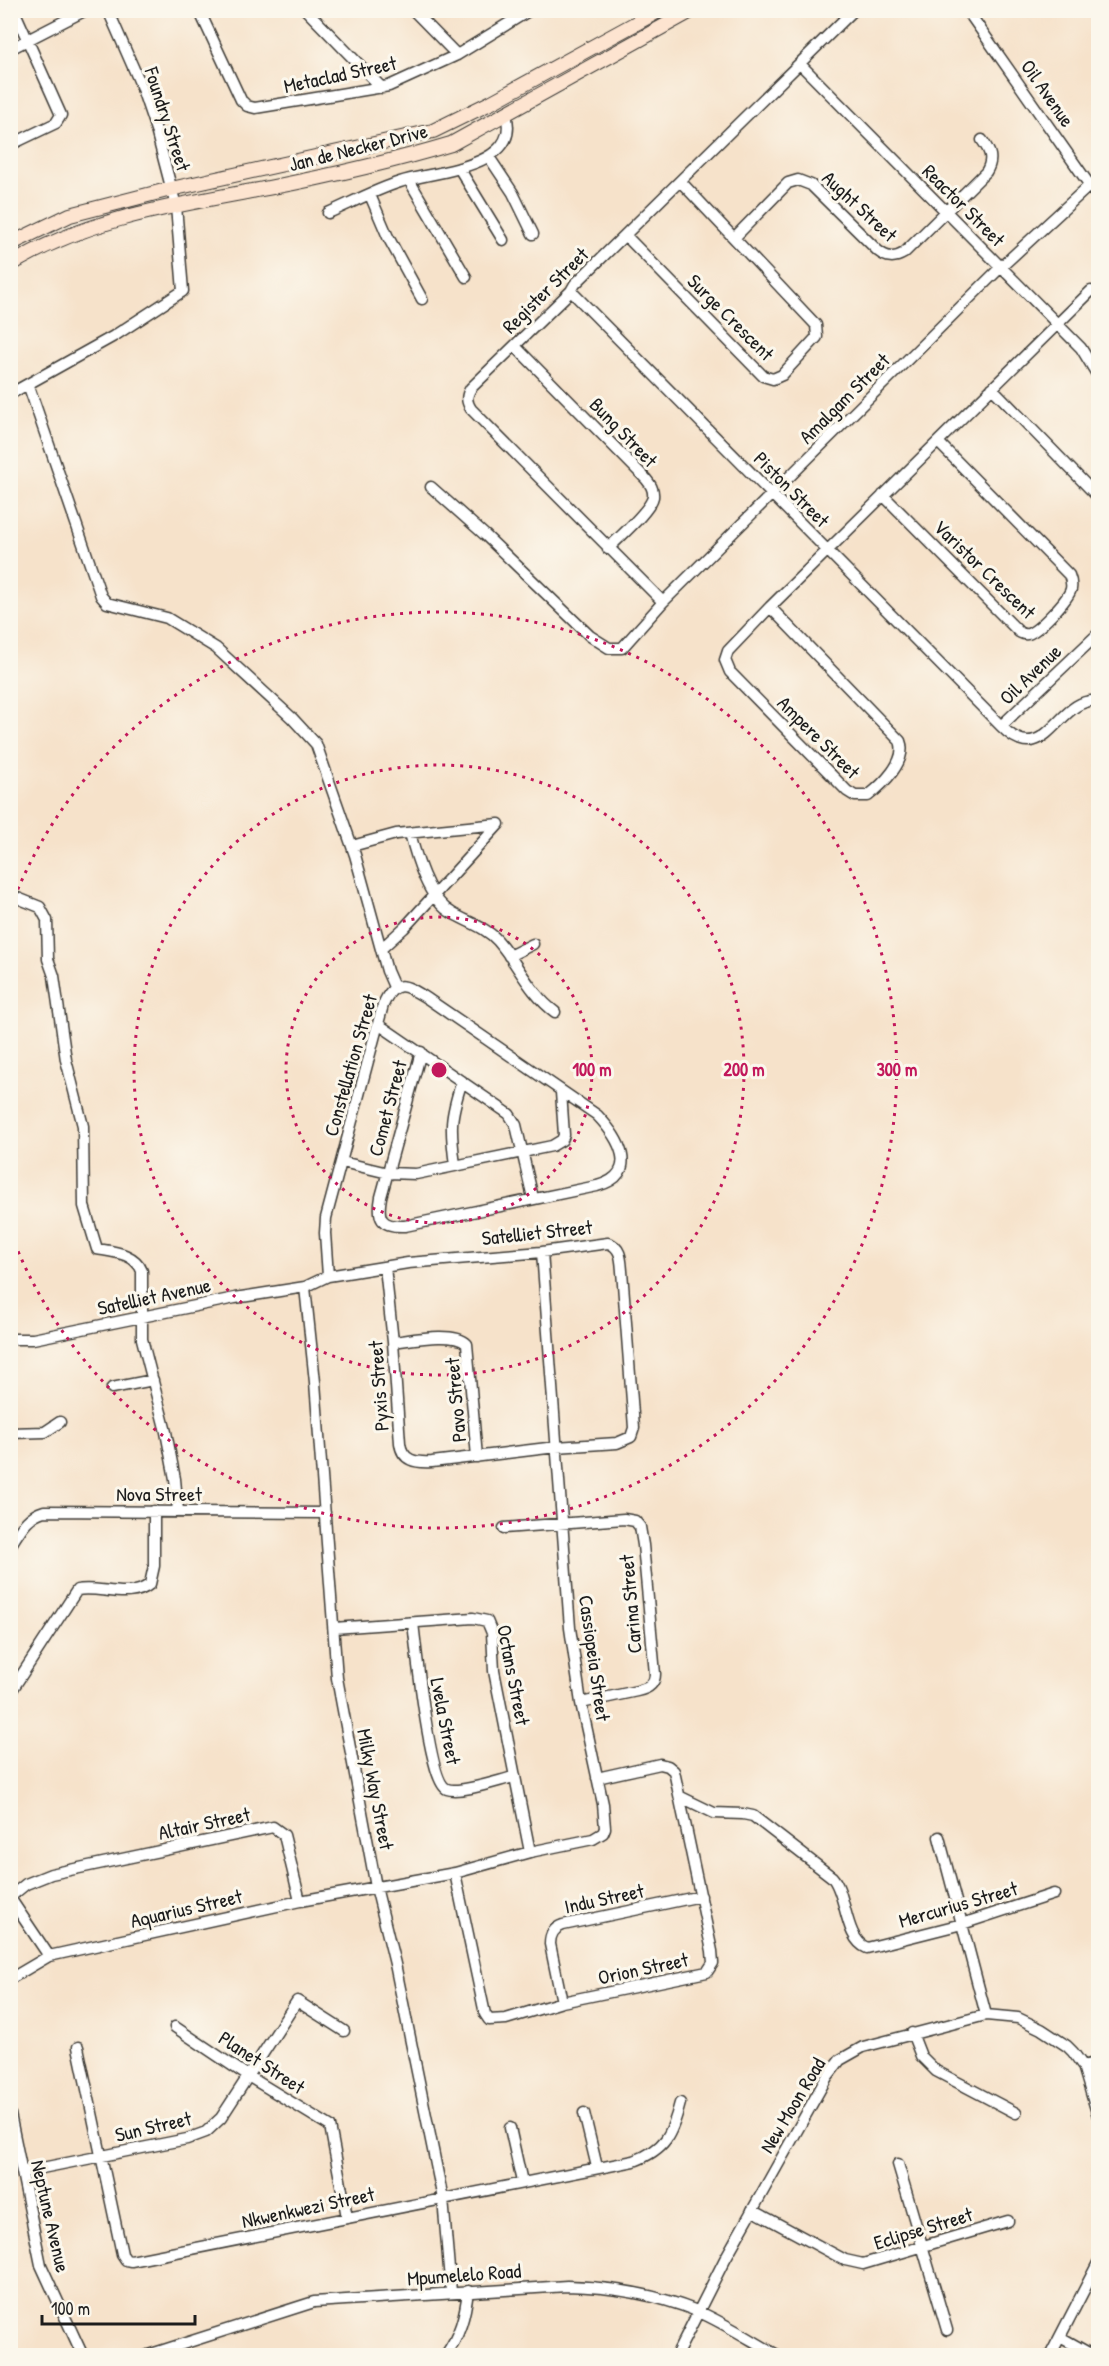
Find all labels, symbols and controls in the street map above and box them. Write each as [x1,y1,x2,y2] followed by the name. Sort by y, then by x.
[281,49,400,99] street label: Metaclad Street
[1015,54,1081,132] street label: Oil Avenue
[138,63,198,175] street label: Foundry Street
[286,117,430,177] street label: Jan de Necker Drive
[917,158,1012,253] street label: Reactor Street
[817,164,904,248] street label: Aught Street
[496,240,595,339] street label: Register Street
[682,268,781,367] street label: Surge Crescent
[793,346,896,449] street label: Amalgam Street
[584,391,665,474] street label: Bung Street
[748,445,837,534] street label: Piston Street
[928,513,1043,625] street label: Varistor Crescent
[993,638,1067,710] street label: Oil Avenue
[772,690,867,785] street label: Ampere Street
[317,990,383,1139] street label: Constellation Street
[361,1056,413,1159] street label: Comet Street
[572,1057,612,1082] text: 100 m
[724,1057,764,1082] text: 200 m
[877,1057,917,1082] text: 300 m
[429,1060,449,1080] centre of rings
[480,1213,595,1251] street label: Satelliet Street
[95,1271,213,1321] street label: Satelliet Avenue
[361,1339,395,1432] street label: Pyxis Street
[438,1356,472,1443] street label: Pavo Street
[116,1480,203,1507] street label: Nova Street
[612,1552,648,1655] street label: Carina Street
[573,1593,617,1724] street label: Cassiopeia Street
[491,1623,537,1728] street label: Octans Street
[424,1675,468,1768] street label: Lvela Street
[351,1726,401,1853] street label: Milky Way Street
[156,1800,253,1846] street label: Altair Street
[895,1874,1022,1934] street label: Mercurius Street
[562,1876,647,1920] street label: Indu Street
[127,1882,246,1934] street label: Aquarius Street
[595,1945,692,1991] street label: Orion Street
[214,2024,311,2101] street label: Planet Street
[753,2052,831,2158] street label: New Moon Road
[112,2104,195,2148] street label: Sun Street
[25,2157,77,2275] street label: Neptune Avenue
[239,2180,378,2234] street label: Nkwenkwezi Street
[870,2200,977,2256] street label: Eclipse Street
[406,2257,522,2291] street label: Mpumelelo Road
[42,2288,195,2326] scale bar
[51,2296,90,2321] text: 100 m

